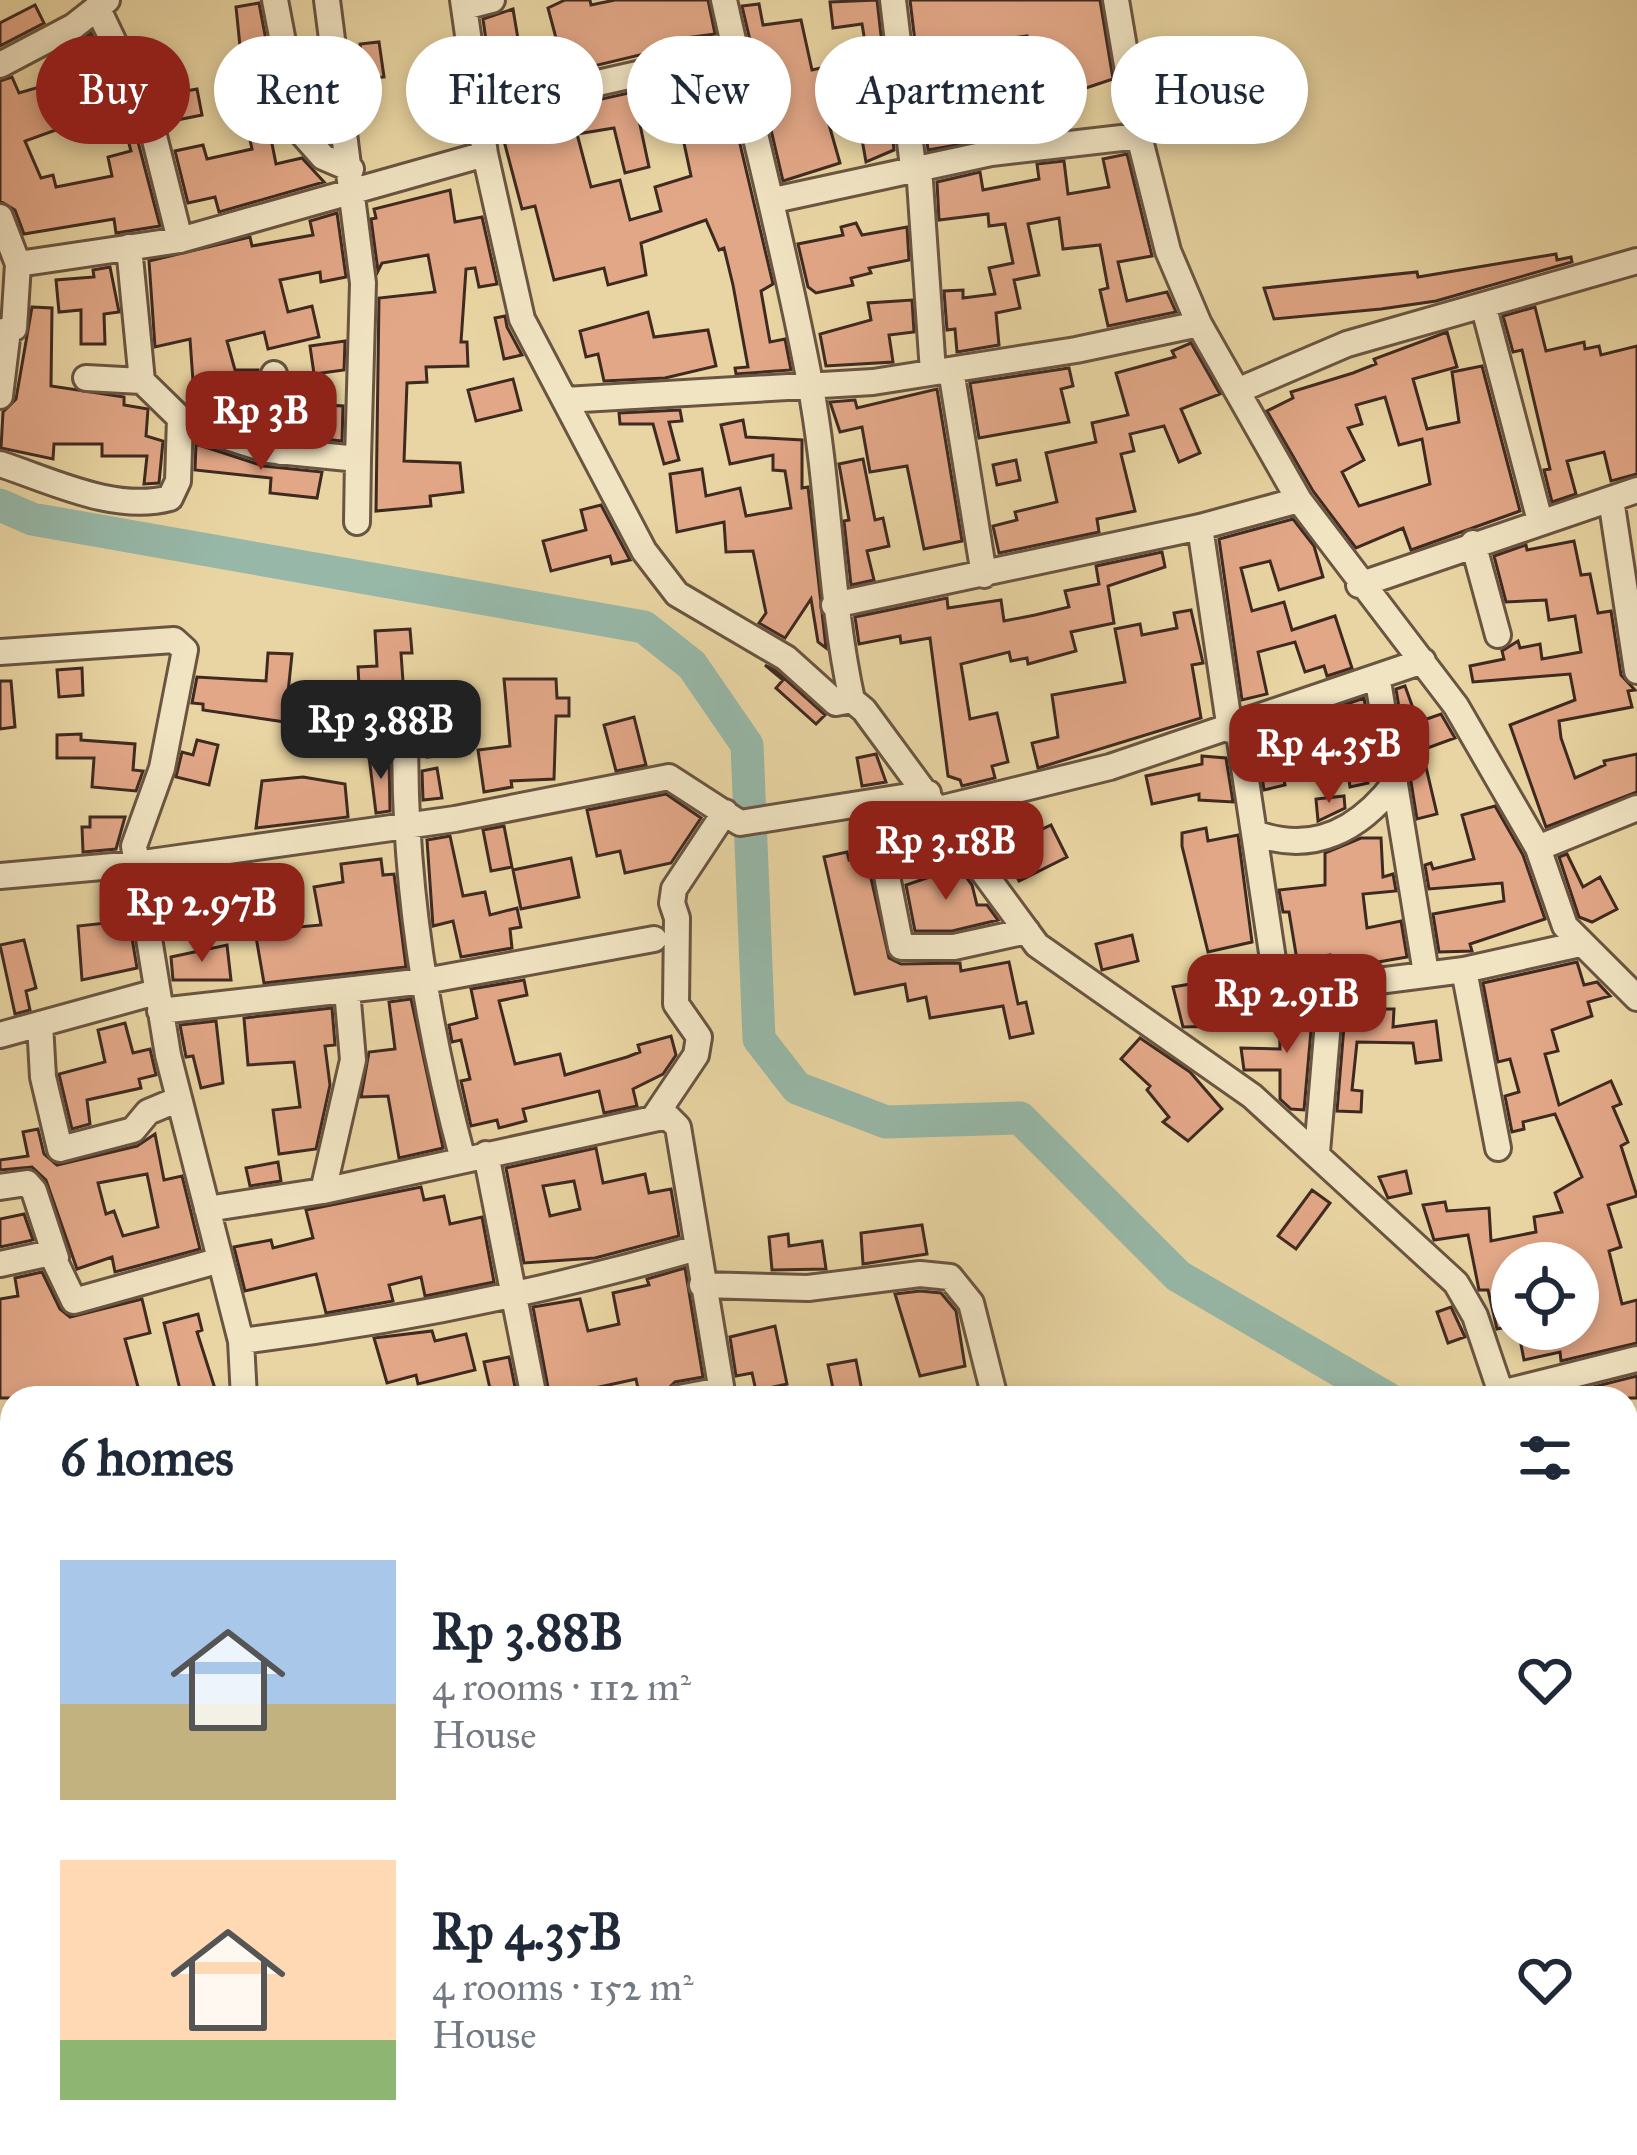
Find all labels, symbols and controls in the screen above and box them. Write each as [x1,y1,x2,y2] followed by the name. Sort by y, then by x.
[36,36,190,144] chip: Buy
[214,36,382,144] chip: Rent
[406,36,603,144] chip: Filters
[627,36,791,144] chip: New
[815,36,1087,144] chip: Apartment
[1111,36,1308,144] chip: House
[177,371,345,473] pin: Rp 3B
[213,386,309,434] text: Rp 3B
[257,680,505,782] pin: Rp 3.88B
[308,695,454,743] text: Rp 3.88B
[1205,704,1453,806] pin: Rp 4.35B
[1256,719,1402,767] text: Rp 4.35B
[822,801,1070,903] pin: Rp 3.18B
[876,816,1017,864] text: Rp 3.18B
[78,863,326,965] pin: Rp 2.97B
[126,878,278,926] text: Rp 2.97B
[1163,954,1411,1056] pin: Rp 2.91B
[1214,969,1360,1017] text: Rp 2.91B
[1491,1242,1599,1350] map controls
[1491,1242,1599,1350] button: locate
[1512,1425,1578,1491] icon: filters
[60,1427,234,1489] text: 6 homes
[432,1601,623,1663] text: Rp 3.88B
[156,1608,300,1752] icon: home
[1512,1647,1578,1713] icon: heart
[432,1663,691,1711] text: 4 rooms · 112 m²
[432,1711,536,1759] text: House
[432,1901,622,1963] text: Rp 4.35B
[156,1908,300,2052] icon: home
[1512,1947,1578,2013] icon: heart
[432,1963,694,2011] text: 4 rooms · 152 m²
[432,2011,536,2059] text: House

